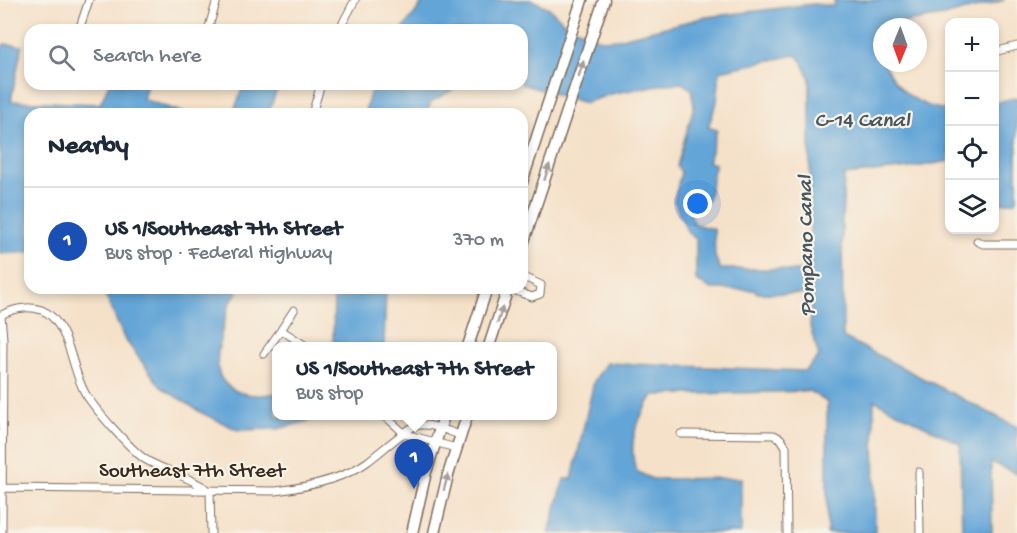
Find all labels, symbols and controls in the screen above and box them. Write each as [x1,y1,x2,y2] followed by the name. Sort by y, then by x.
[873,18,927,72] north arrow
[945,18,999,234] map controls
[945,18,999,72] button: +
[24,24,528,90] search box
[45,41,78,74] icon: search
[93,44,201,70] text: Search here
[577,60,586,78] one-way arrow
[945,72,999,126] button: −
[815,109,911,135] water label: C-14 Canal
[945,126,999,180] button: locate
[48,132,129,163] text: Nearby
[543,163,552,181] one-way arrow
[794,174,822,317] water label: Pompano Canal
[945,180,999,234] button: layers
[683,189,712,218] your location
[105,217,342,243] text: US 1/Southeast 7th Street
[63,230,72,253] text: 1
[453,230,504,253] text: 370 m
[105,243,332,266] text: Bus stop · Federal Highway
[495,306,505,324] one-way arrow
[272,342,557,420] popup
[296,357,533,383] text: US 1/Southeast 7th Street
[296,383,363,406] text: Bus stop
[394,440,434,489] pin: 1
[99,460,287,485] street label: Southeast 7th Street
[442,473,452,491] one-way arrow

